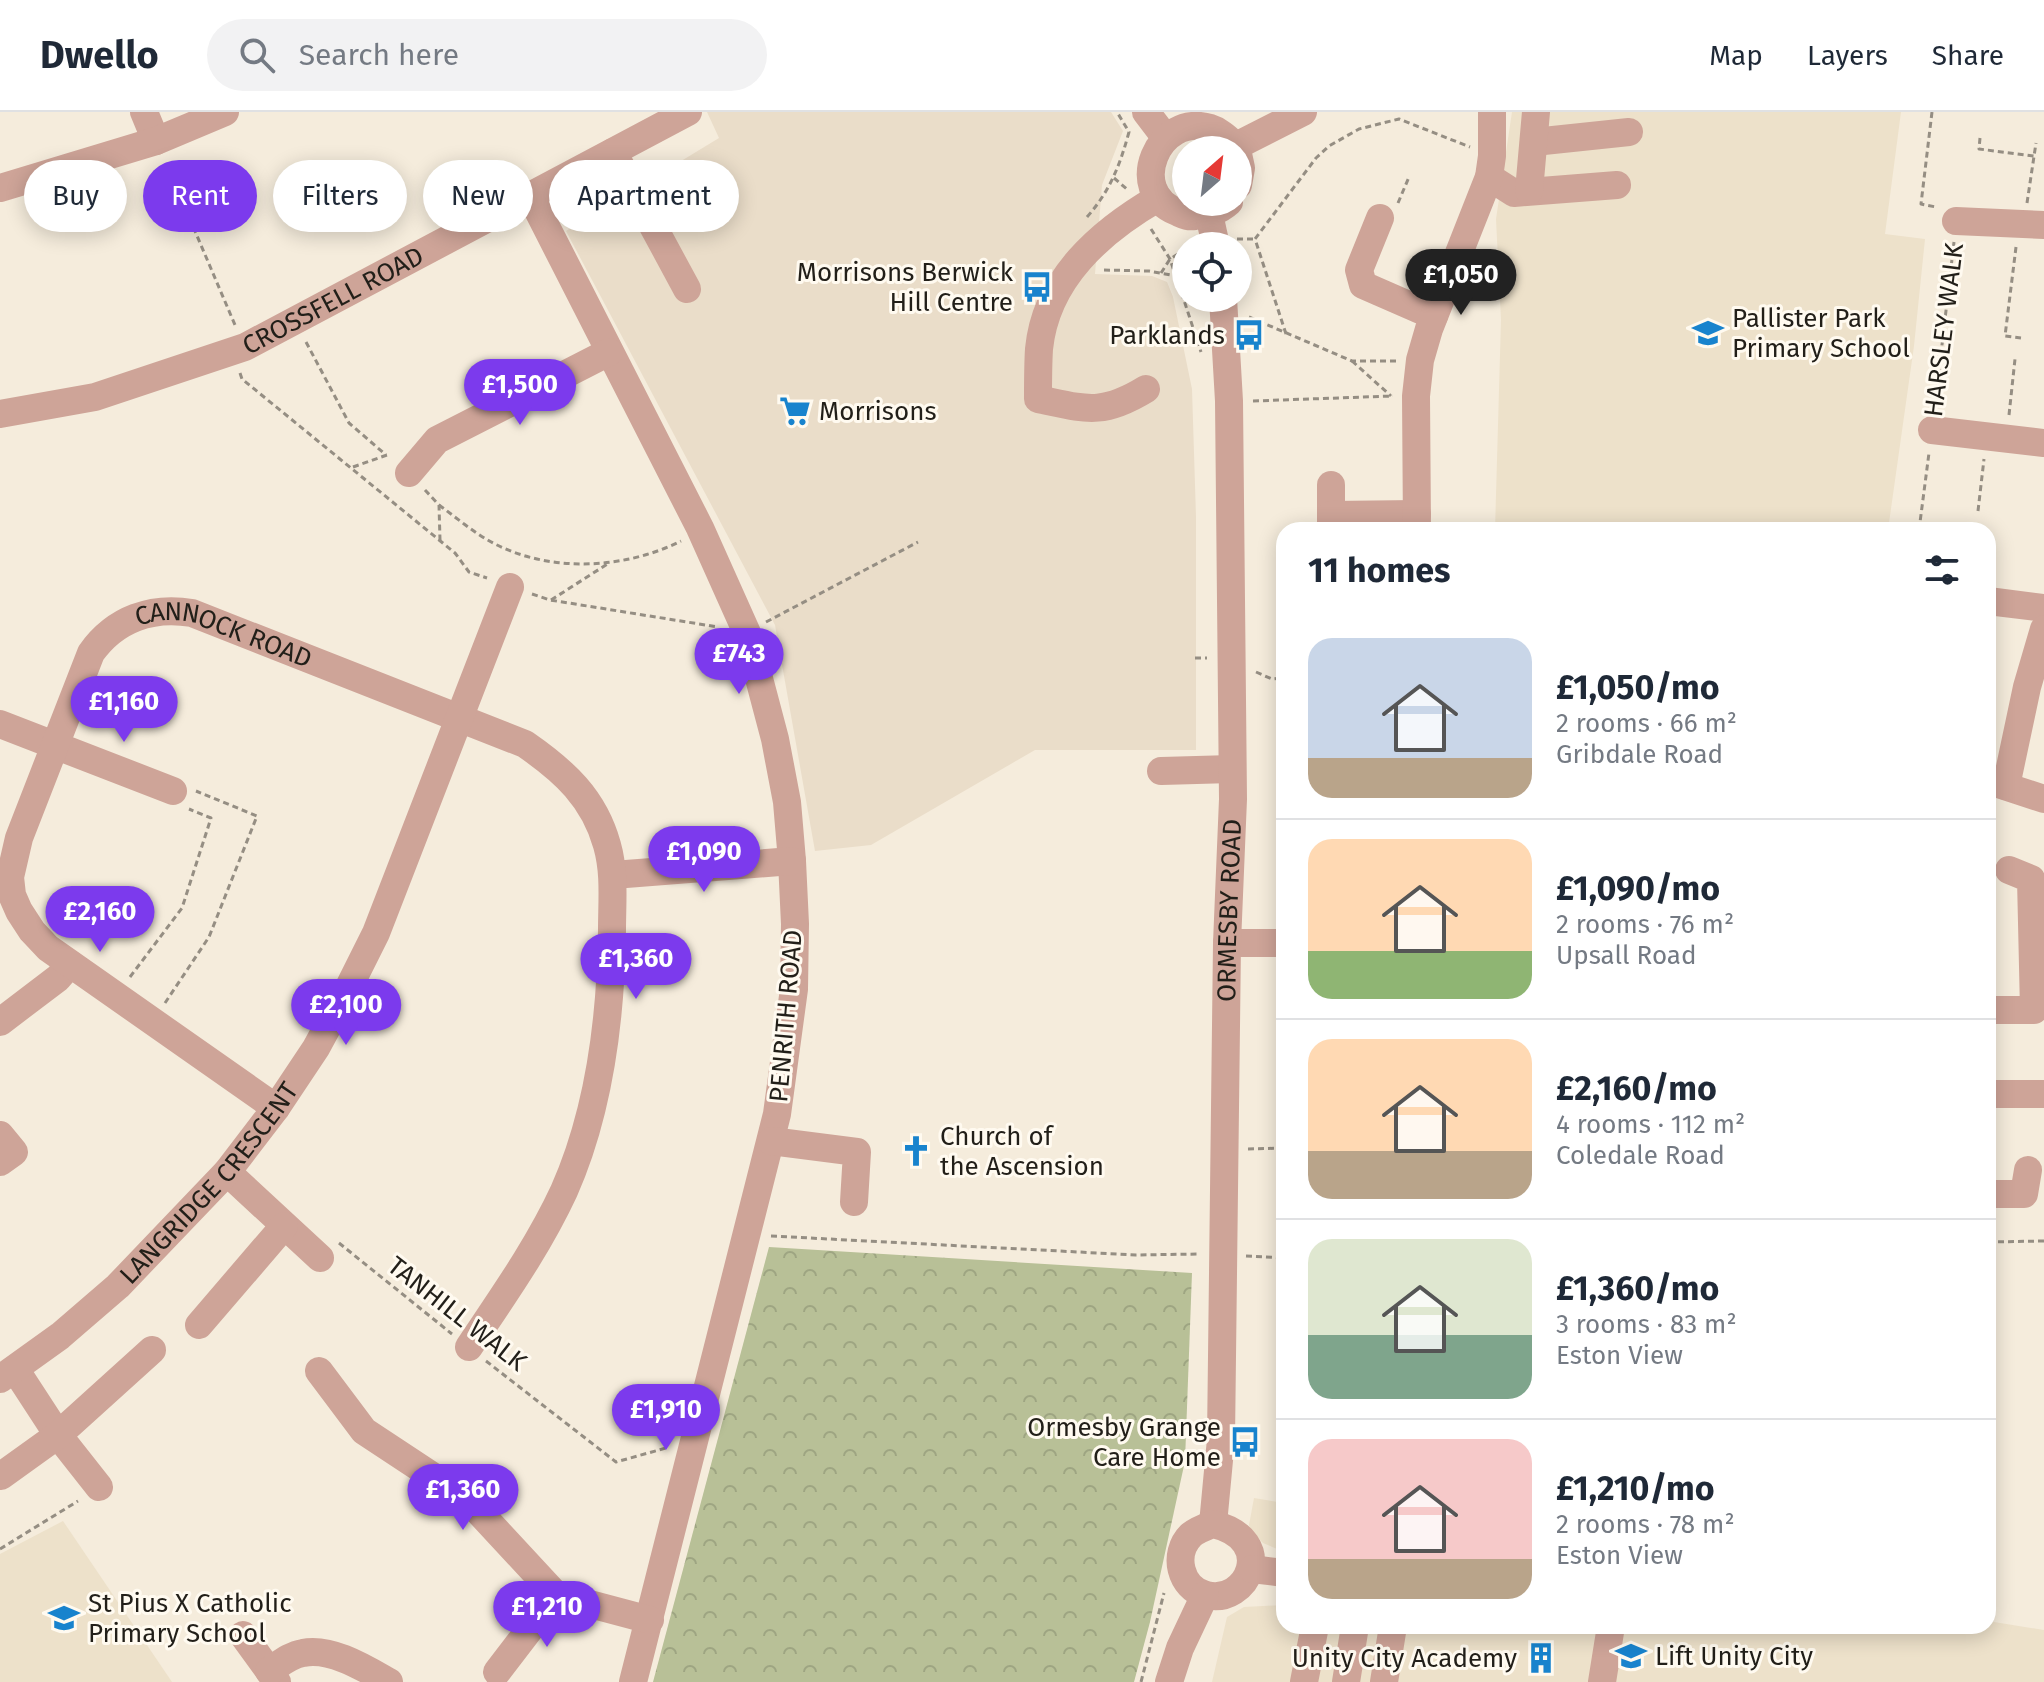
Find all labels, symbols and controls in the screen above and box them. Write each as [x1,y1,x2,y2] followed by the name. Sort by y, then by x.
[207,19,767,91] search box
[40,32,159,78] text: Dwello
[235,33,279,77] icon: search
[299,37,459,73] text: Search here
[1709,39,1763,72] text: Map
[1807,39,1888,72] text: Layers
[1932,39,2004,72] text: Share
[1172,136,1252,216] north arrow
[1172,136,1252,312] map controls
[24,160,127,232] chip: Buy
[143,160,257,232] chip: Rent
[273,160,407,232] chip: Filters
[423,160,533,232] chip: New
[549,160,739,232] chip: Apartment
[1172,232,1252,312] button: locate
[237,240,429,361] street label: CROSSFELL ROAD
[1918,241,1970,419] street label: HARSLEY WALK
[1396,249,1526,317] pin: £1,050
[797,257,1014,318] place label: Morrisons Berwick Hill Centre
[1423,259,1499,290] text: £1,050
[1020,270,1054,304] bus stop icon: Morrisons Berwick Hill Centre
[1732,303,1910,364] place label: Pallister Park Primary School
[1691,316,1725,350] school or university icon: Pallister Park Primary School
[1232,318,1266,352] bus stop icon: Parklands
[1109,320,1225,351] place label: Parklands
[455,359,585,427] pin: £1,500
[482,369,558,400] text: £1,500
[778,394,812,428] supermarket icon: Morrisons
[819,396,937,427] place label: Morrisons
[1920,548,1964,592] icon: filters
[1308,550,1450,591] text: 11 homes
[131,596,316,674] street label: CANNOCK ROAD
[692,628,786,696] pin: £743
[713,638,765,669] text: £743
[1556,667,1720,708] text: £1,050/mo
[1372,670,1468,766] icon: home
[59,676,189,744] pin: £1,160
[89,686,159,717] text: £1,160
[1556,708,1737,739] text: 2 rooms · 66 m²
[1556,739,1723,770] text: Gribdale Road
[1211,818,1248,1002] street label: ORMESBY ROAD
[639,826,769,894] pin: £1,090
[666,836,742,867] text: £1,090
[1556,868,1720,909] text: £1,090/mo
[1372,871,1468,967] icon: home
[35,886,165,954] pin: £2,160
[63,896,137,927] text: £2,160
[1556,909,1734,940] text: 2 rooms · 76 m²
[763,928,809,1104] street label: PENRITH ROAD
[571,933,701,1001] pin: £1,360
[1556,940,1697,971] text: Upsall Road
[598,943,674,974] text: £1,360
[281,979,411,1047] pin: £2,100
[309,989,383,1020] text: £2,100
[1556,1068,1717,1109] text: £2,160/mo
[1372,1071,1468,1167] icon: home
[113,1076,305,1290] street label: LANGRIDGE CRESCENT
[1556,1109,1745,1140] text: 4 rooms · 112 m²
[940,1121,1104,1182] place label: Church of the Ascension
[899,1134,933,1168] church icon: Church of the Ascension
[1556,1140,1725,1171] text: Coledale Road
[381,1250,533,1378] street label: TANHILL WALK
[1556,1268,1719,1309] text: £1,360/mo
[1372,1271,1468,1367] icon: home
[1556,1309,1737,1340] text: 3 rooms · 83 m²
[1556,1340,1683,1371] text: Eston View
[601,1384,731,1452] pin: £1,910
[630,1394,702,1425] text: £1,910
[1027,1412,1221,1473] place label: Ormesby Grange Care Home
[1228,1425,1262,1459] bus stop icon: Ormesby Grange Care Home
[398,1464,528,1532] pin: £1,360
[1556,1468,1715,1509] text: £1,210/mo
[1372,1471,1468,1567] icon: home
[425,1474,501,1505] text: £1,360
[1556,1509,1735,1540] text: 2 rooms · 78 m²
[1556,1540,1683,1571] text: Eston View
[482,1581,612,1649] pin: £1,210
[88,1588,292,1649] place label: St Pius X Catholic Primary School
[511,1591,583,1622] text: £1,210
[47,1601,81,1635] school or university icon: St Pius X Catholic Primary School
[1614,1639,1648,1673] school or university icon: Lift Unity City
[1524,1641,1558,1675] building icon: Unity City Academy
[1655,1641,1813,1672] place label: Lift Unity City
[1292,1643,1517,1674] place label: Unity City Academy

